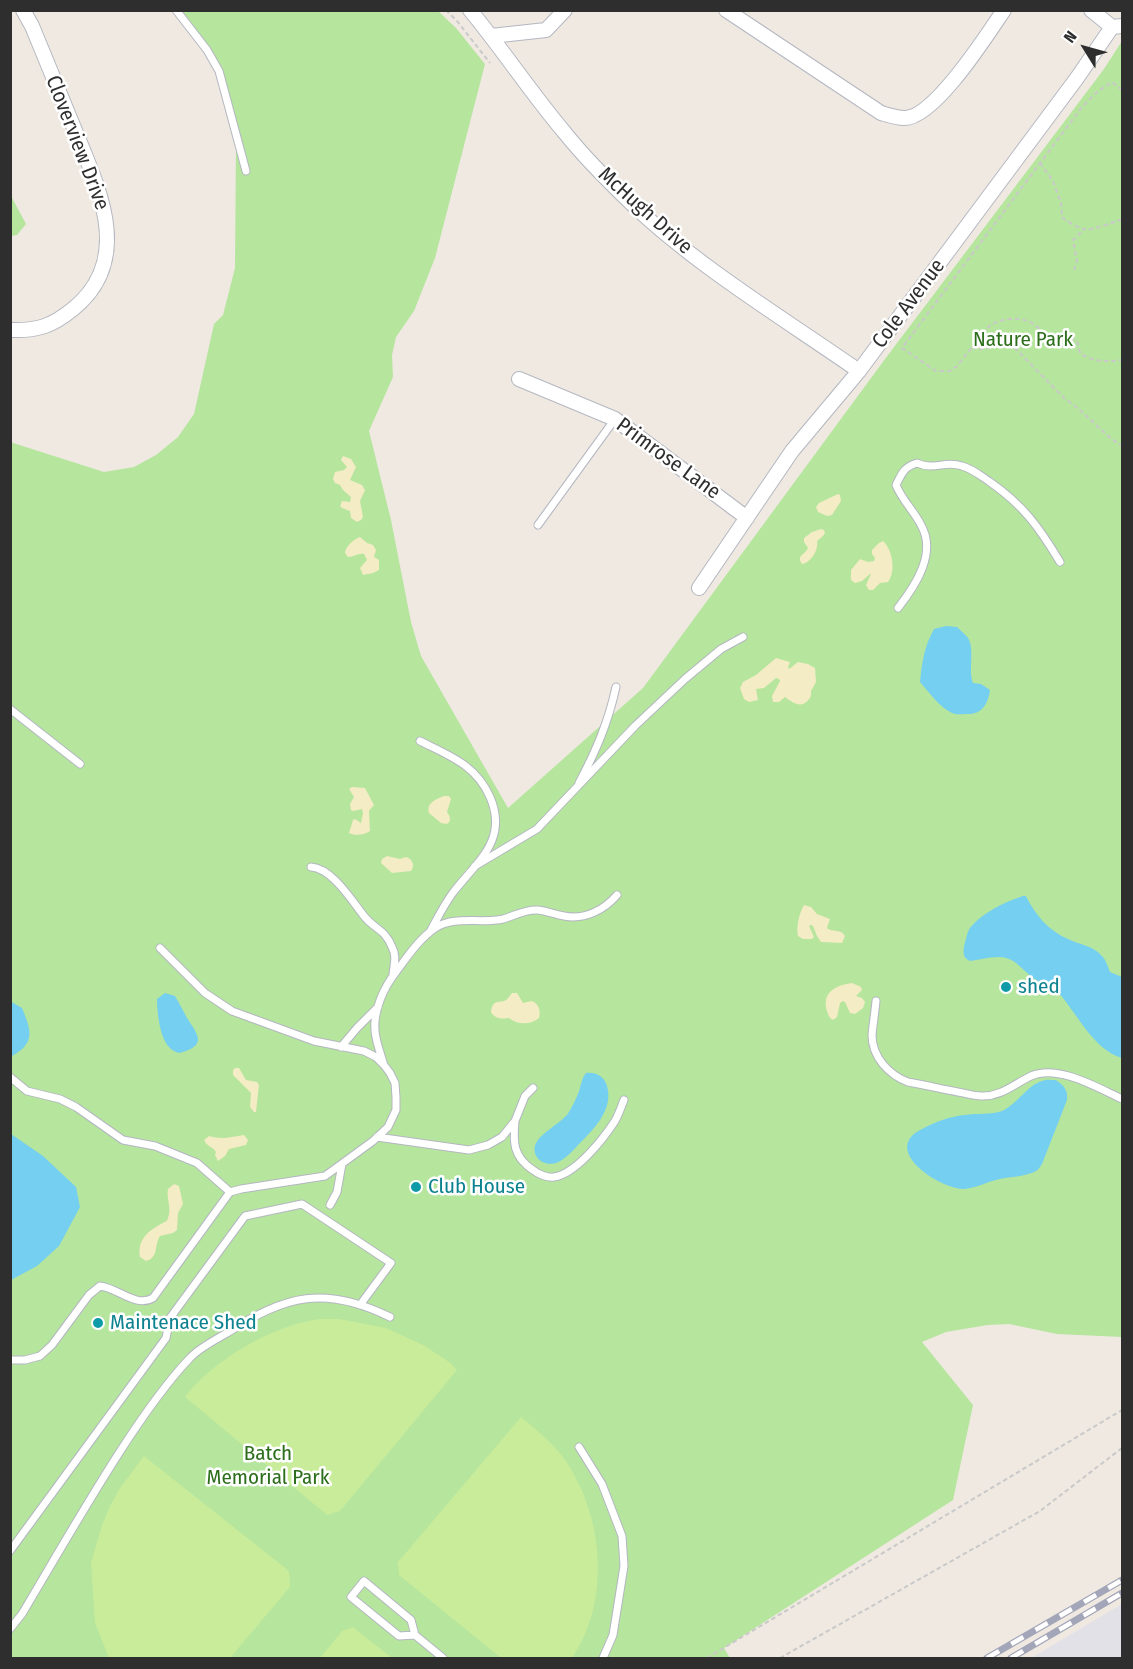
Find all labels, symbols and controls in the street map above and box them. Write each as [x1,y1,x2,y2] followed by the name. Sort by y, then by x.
[1055,18,1115,78] north arrow
[1060,27,1081,46] text: N
[40,72,114,214] street label: Cloverview Drive
[593,162,697,260] street label: McHugh Drive
[867,254,951,354] street label: Cole Avenue
[973,327,1073,353] park label: Nature Park
[611,413,725,505] street label: Primrose Lane
[1018,974,1060,1000] place label: shed
[999,980,1013,994] marker: shed
[428,1174,525,1200] place label: Club House
[409,1180,423,1194] marker: Club House
[110,1310,257,1336] place label: Maintenace Shed
[91,1316,105,1330] marker: Maintenace Shed
[207,1441,329,1491] park label: Batch Memorial Park

